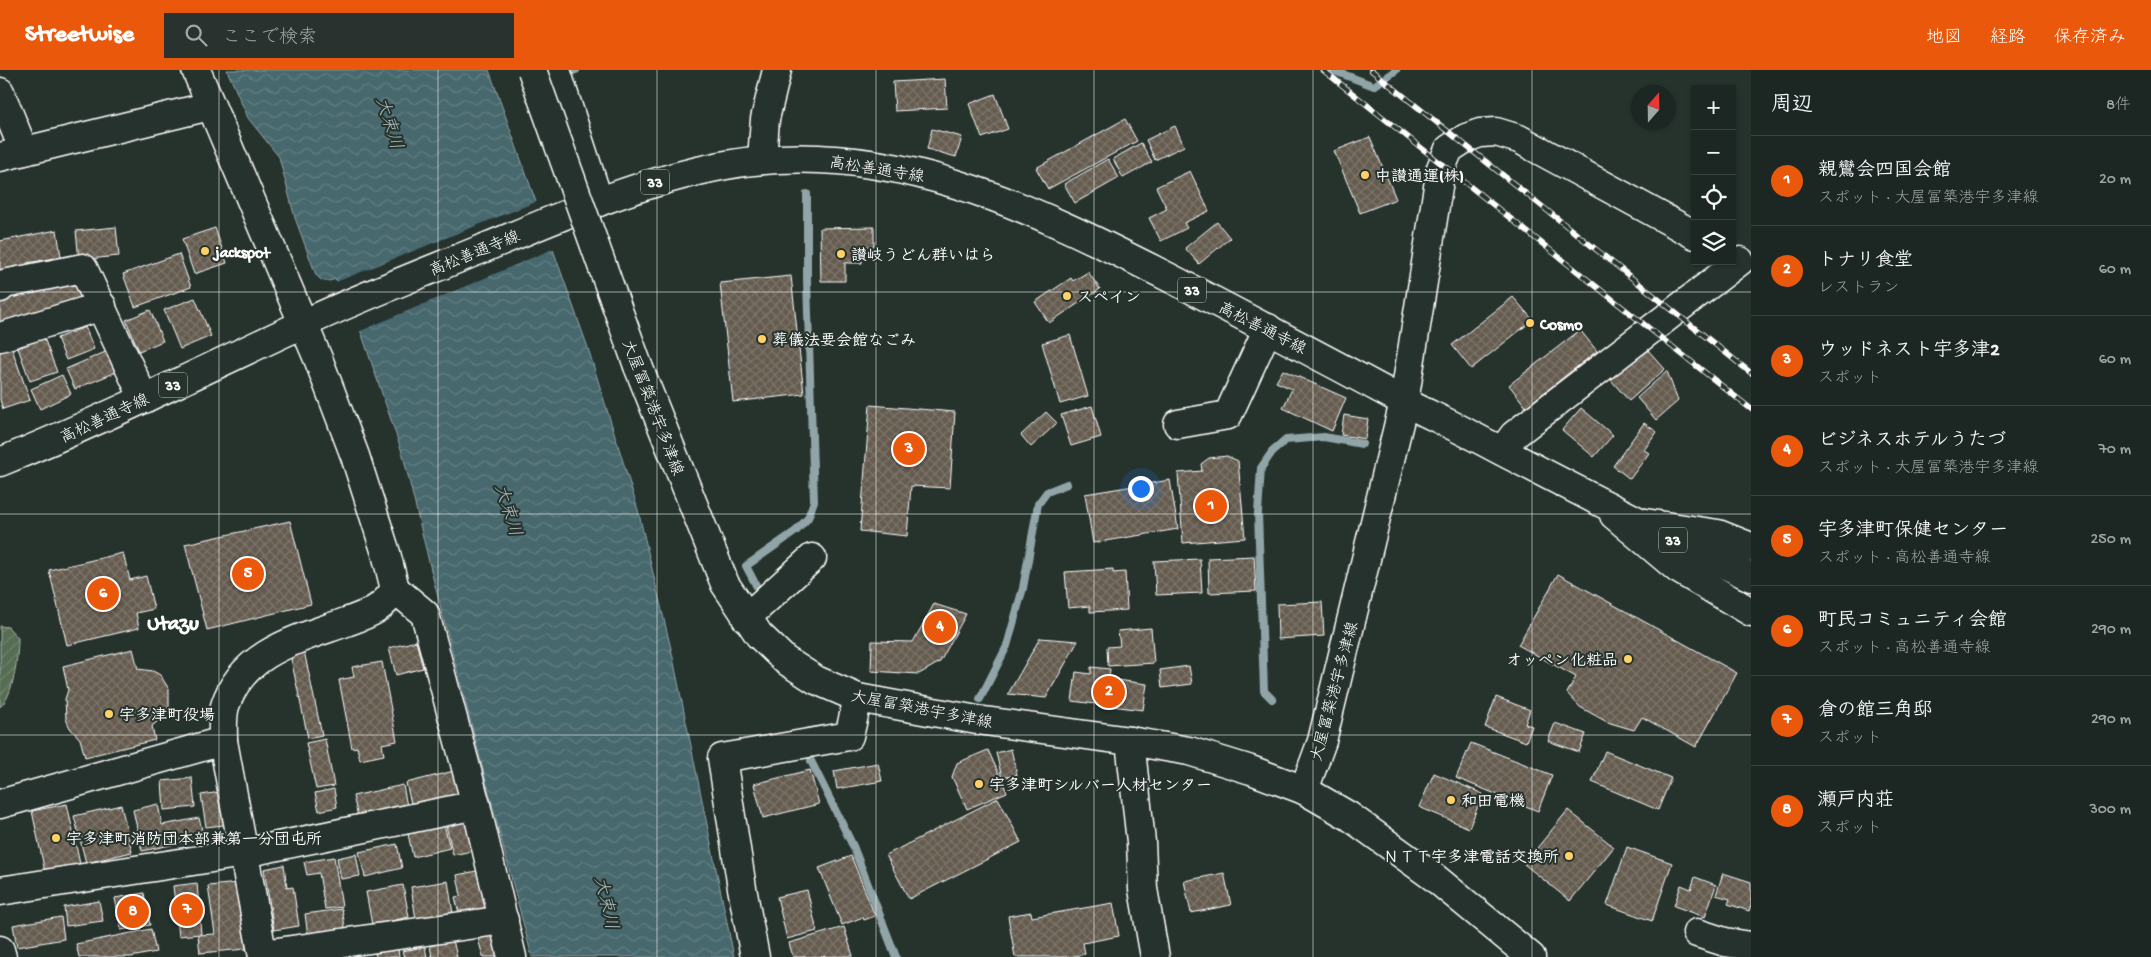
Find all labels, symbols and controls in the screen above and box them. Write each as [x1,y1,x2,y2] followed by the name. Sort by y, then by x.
[164,13,514,58] search box
[25,21,134,50] text: Streetwise
[182,21,210,49] icon: search
[222,27,317,50] text: ここで検索
[1926,28,1962,49] text: 地図
[1990,28,2026,49] text: 経路
[2054,28,2126,49] text: 保存済み
[1631,85,1676,130] north arrow
[1691,85,1736,265] map controls
[1691,85,1736,130] button: +
[1771,94,1813,119] text: 周辺
[370,95,407,153] water label: 大束川
[2106,97,2131,116] text: 8件
[1691,130,1736,175] button: −
[828,153,926,188] street label: 高松善通寺線
[1818,160,1951,183] text: 親鸞会四国会館
[1375,167,1464,188] place label: 中讃通運(株)
[1359,169,1371,181] marker: 中讃通運(株)
[641,170,669,194] road number: 33
[1784,171,1790,190] text: 1
[2099,171,2131,190] text: 20 m
[1691,175,1736,220] button: locate
[1818,190,2039,209] text: スポット · 大屋冨築港宇多津線
[1691,220,1736,265] button: layers
[426,227,523,282] street label: 高松善通寺線
[199,245,211,257] marker: jackspot
[212,245,271,264] place label: jackspot
[851,247,996,267] place label: 讃岐うどん群いはら
[835,248,847,260] marker: 讃岐うどん群いはら
[1818,250,1913,273] text: トナリ食堂
[1783,261,1791,280] text: 2
[2099,261,2131,280] text: 60 m
[1178,278,1206,302] road number: 33
[1818,280,1899,299] text: レストラン
[1061,290,1073,302] marker: スペイン
[1077,290,1141,309] place label: スペイン
[1214,298,1309,360] street label: 高松善通寺線
[1524,317,1536,329] marker: Cosmo
[1539,317,1583,336] place label: Cosmo
[772,331,916,352] place label: 葬儀法要会館なごみ
[756,333,768,345] marker: 葬儀法要会館なごみ
[616,337,687,479] street label: 大屋冨築港宇多津線
[1818,340,1999,363] text: ウッドネスト宇多津2
[1783,351,1791,370] text: 3
[2099,351,2131,370] text: 60 m
[1818,370,1882,389] text: スポット
[159,372,187,398] road number: 33
[57,389,153,449] street label: 高松善通寺線
[893,430,925,468] pin: 3
[1818,430,2006,453] text: ビジネスホテルうたづ
[1783,441,1791,460] text: 4
[2098,441,2131,460] text: 70 m
[1818,460,2039,479] text: スポット · 大屋冨築港宇多津線
[1128,476,1154,502] your location
[489,482,526,540] water label: 大束川
[1195,487,1227,525] pin: 1
[1818,520,2008,543] text: 宇多津町保健センター
[1659,528,1687,552] road number: 33
[1783,531,1791,550] text: 5
[2091,531,2131,550] text: 250 m
[1818,550,1991,569] text: スポット · 高松善通寺線
[232,555,264,593] pin: 5
[87,575,119,613] pin: 6
[924,608,956,646] pin: 4
[1818,610,2007,633] text: 町民コミュニティ会館
[147,613,199,638] district label: Utazu
[1307,619,1364,764] street label: 大屋冨築港宇多津線
[1783,621,1791,640] text: 6
[2091,621,2131,640] text: 290 m
[1818,640,1991,659] text: スポット · 高松善通寺線
[1506,652,1618,672] place label: オッペン化粧品
[1622,653,1634,665] marker: オッペン化粧品
[1093,673,1125,711] pin: 2
[849,686,994,735] street label: 大屋冨築港宇多津線
[1818,700,1932,723] text: 倉の館三角邸
[119,706,215,727] place label: 宇多津町役場
[103,708,115,720] marker: 宇多津町役場
[1783,711,1791,730] text: 7
[2091,711,2131,730] text: 290 m
[1818,730,1882,749] text: スポット
[989,776,1212,797] place label: 宇多津町シルバー人材センター
[973,778,985,790] marker: 宇多津町シルバー人材センター
[1818,790,1894,813] text: 瀬戸内荘
[1461,792,1525,813] place label: 和田電機
[1445,794,1457,806] marker: 和田電機
[1783,801,1791,820] text: 8
[2089,801,2131,820] text: 300 m
[1818,820,1882,839] text: スポット
[66,830,322,851] place label: 宇多津町消防団本部兼第一分団屯所
[50,832,62,844] marker: 宇多津町消防団本部兼第一分団屯所
[1383,848,1559,869] place label: ＮＴＴ宇多津電話交換所
[1563,850,1575,862] marker: ＮＴＴ宇多津電話交換所
[588,875,622,932] water label: 大束川
[171,891,203,929] pin: 7
[117,893,149,931] pin: 8

